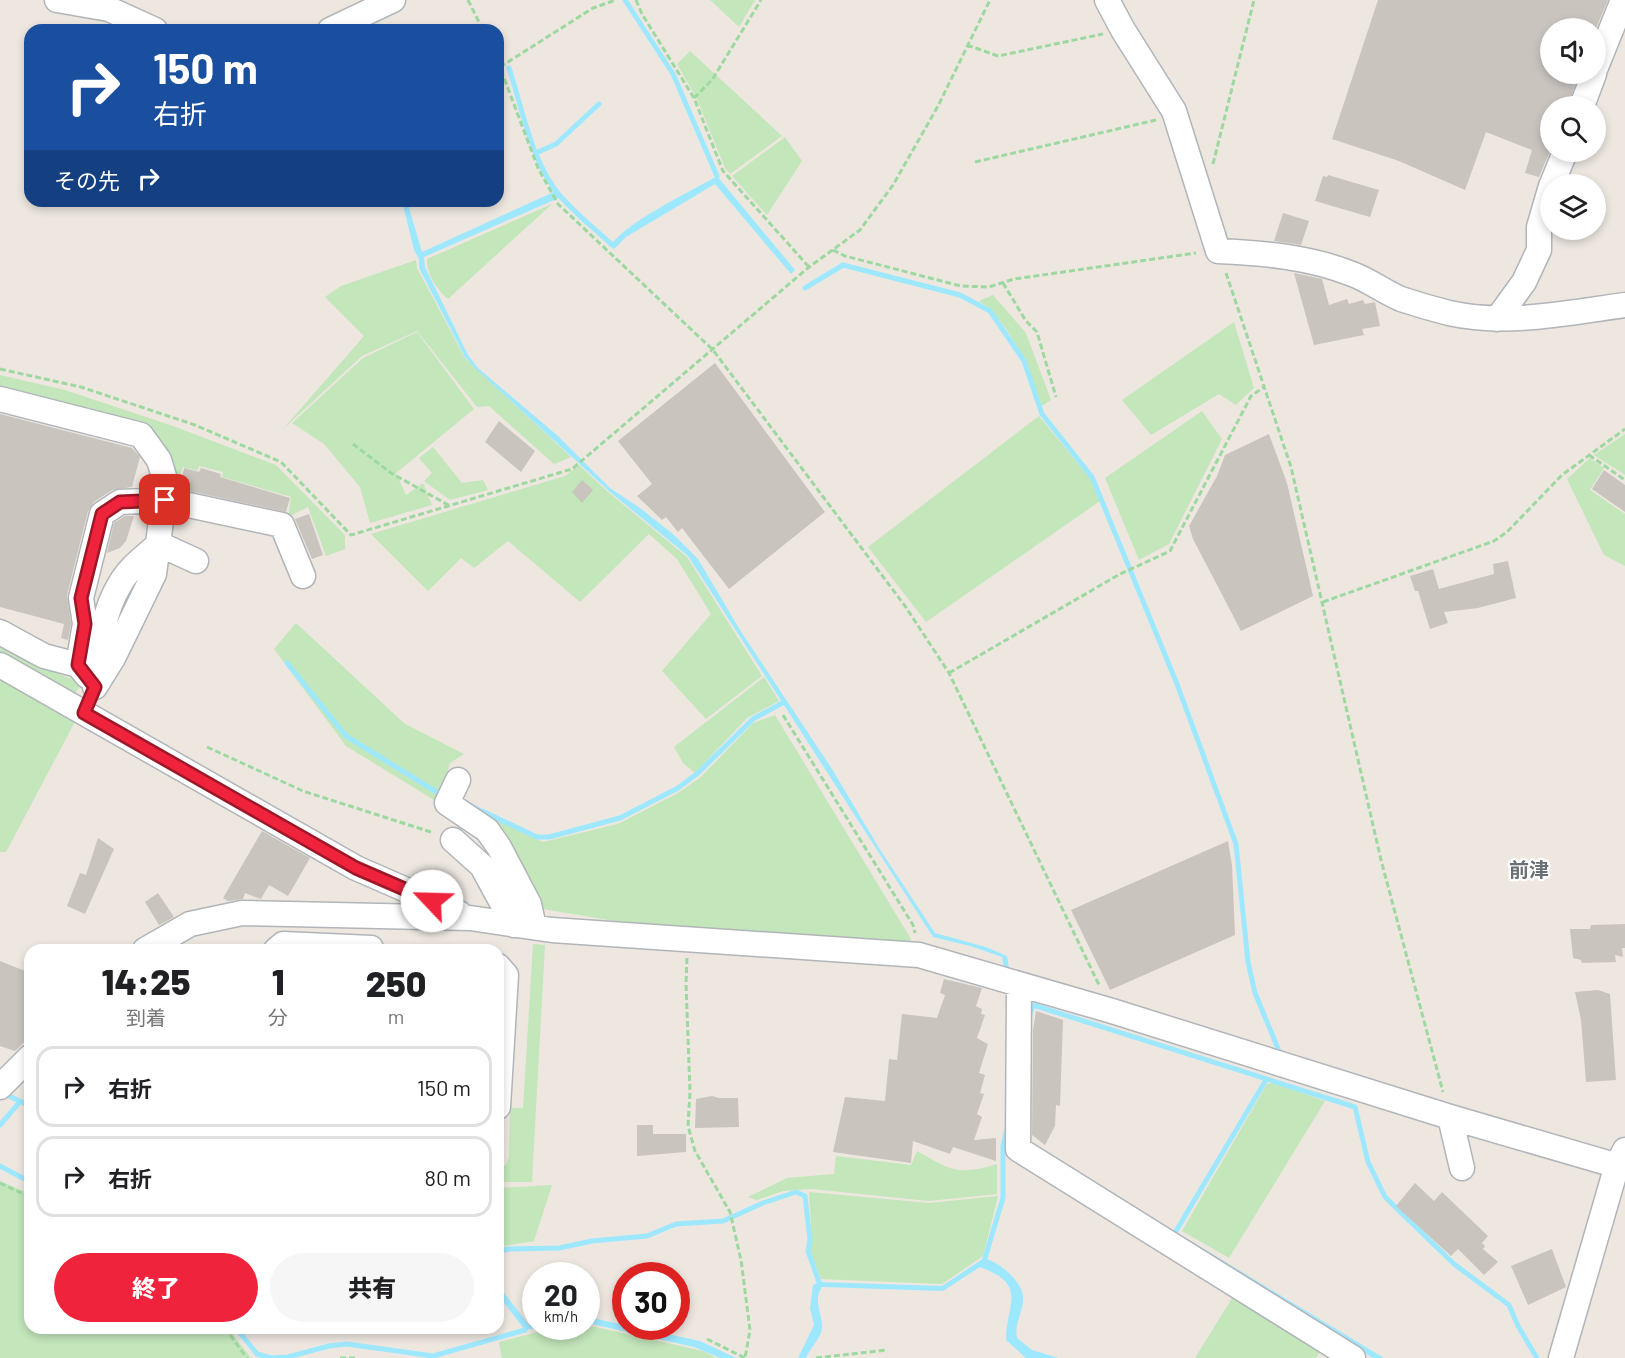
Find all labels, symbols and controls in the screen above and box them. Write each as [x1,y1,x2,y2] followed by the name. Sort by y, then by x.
[1540,18,1606,240] map controls
[1540,18,1606,84] button: sound
[153,42,258,92] text: 150 m
[54,48,132,126] icon: right
[1540,96,1606,162] button: search
[153,97,207,129] text: 右折
[132,162,165,195] icon: right
[54,167,120,193] text: その先
[1540,174,1606,240] button: layers
[139,474,190,525] pin
[148,483,181,516] icon: arrive
[1509,857,1549,881] district label: 前津
[400,869,464,933] position arrow
[102,959,190,1002] text: 14:25
[272,959,284,1002] text: 1
[366,961,426,1004] text: 250
[388,1004,404,1028] text: m
[126,1005,166,1029] text: 到着
[268,1005,288,1029] text: 分
[57,1070,90,1103] icon: right
[417,1074,471,1100] text: 150 m
[108,1075,152,1101] text: 右折
[57,1160,90,1193] icon: right
[425,1164,471,1190] text: 80 m
[108,1165,152,1191] text: 右折
[54,1253,258,1322] button: 終了
[270,1253,474,1322] button: 共有
[612,1262,690,1340] speed limit sign: 30
[544,1276,578,1312] text: 20
[544,1307,578,1325] text: km/h

